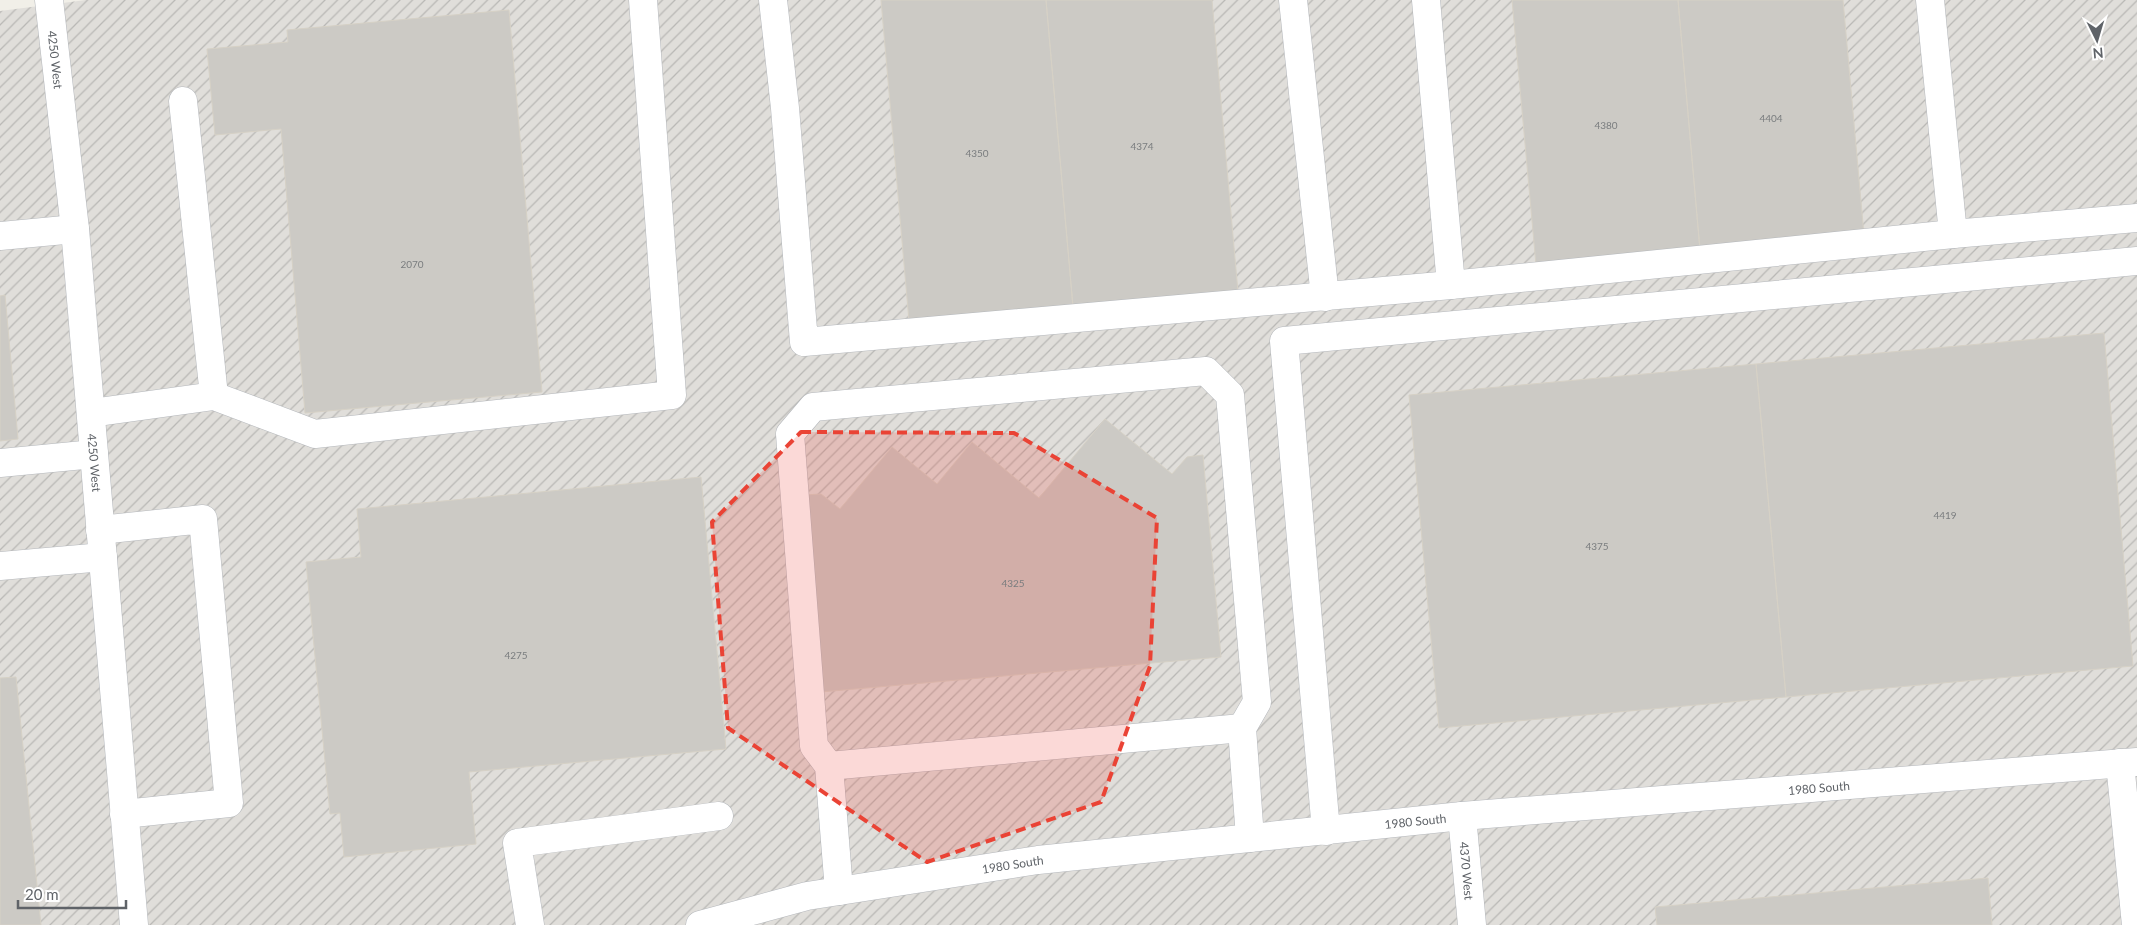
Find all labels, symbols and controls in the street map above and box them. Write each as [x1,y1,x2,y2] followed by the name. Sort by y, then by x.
[2072,15,2122,65] north arrow
[45,30,67,90] street label: 4250 West
[2092,45,2104,62] text: N
[1759,112,1783,124] house number: 4404
[1594,119,1618,131] house number: 4380
[1130,140,1154,152] house number: 4374
[965,147,989,159] house number: 4350
[400,258,424,270] house number: 2070
[85,433,105,493] street label: 4250 West
[1933,509,1957,521] house number: 4419
[1585,540,1609,552] house number: 4375
[1001,577,1025,589] house number: 4325
[504,649,528,661] house number: 4275
[1787,777,1850,797] street label: 1980 South
[1384,810,1447,832] street label: 1980 South
[1457,841,1477,901] street label: 4370 West
[981,852,1044,876] street label: 1980 South
[18,878,125,910] scale bar
[25,885,59,903] text: 20 m

